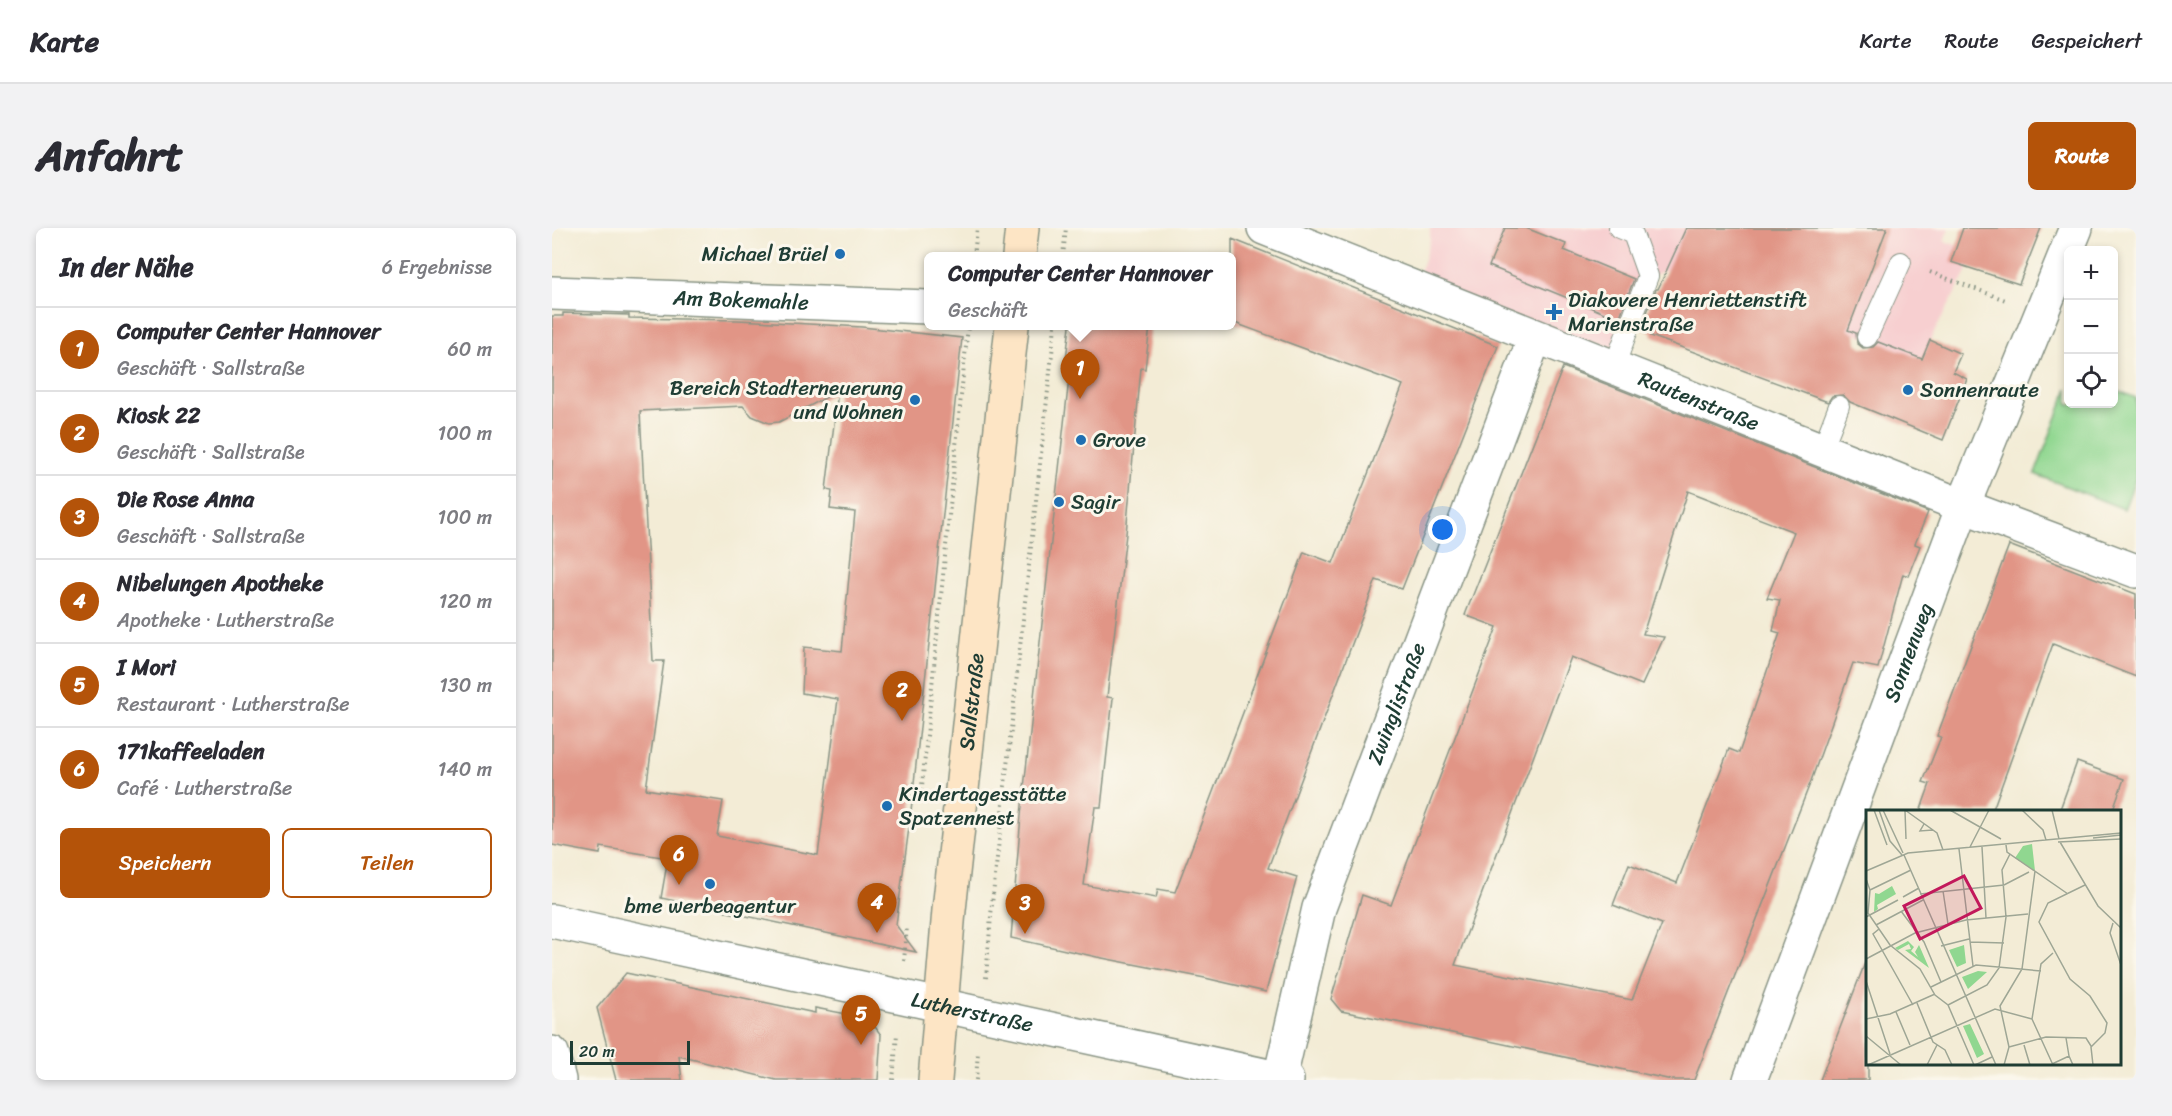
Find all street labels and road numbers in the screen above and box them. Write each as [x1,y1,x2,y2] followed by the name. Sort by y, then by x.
[671,278,810,322] street label: Am Bokemahle
[1633,360,1765,442] street label: Rautenstraße
[1873,597,1945,708] street label: Sonnenweg
[1356,637,1437,770] street label: Zwinglistraße
[947,651,996,752] street label: Sallstraße
[908,980,1037,1044] street label: Lutherstraße

